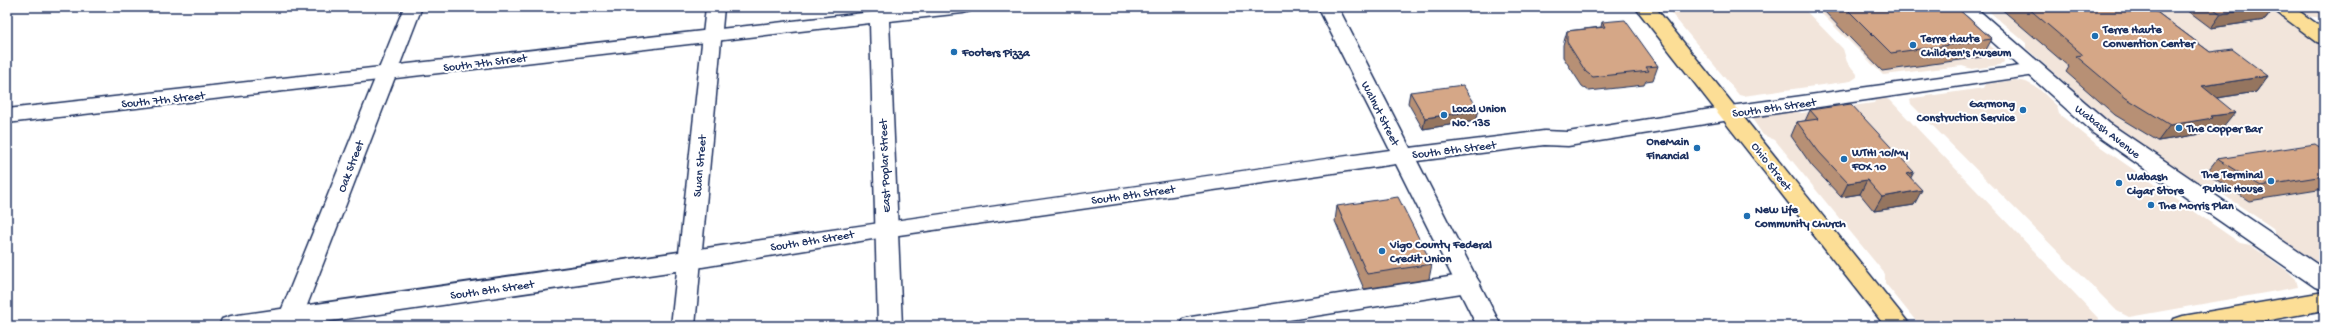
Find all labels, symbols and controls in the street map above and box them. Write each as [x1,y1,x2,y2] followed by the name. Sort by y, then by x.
[2102,24,2196,52] place label: Terre Haute Convention Center
[2090,31,2100,41] marker: Terre Haute Convention Center
[1920,33,2012,61] place label: Terre Haute Children's Museum
[1908,40,1918,50] marker: Terre Haute Children's Museum
[949,47,959,57] marker: Footers Pizza
[961,47,1031,61] place label: Footers Pizza
[443,52,529,76] street label: South 7th Street
[1357,79,1402,150] street label: Walnut Street
[121,90,207,112] street label: South 7th Street
[1732,96,1818,122] street label: South 8th Street
[1916,98,2016,126] place label: Garmong Construction Service
[1452,103,1506,131] place label: Local Union No. 135
[2071,103,2143,163] street label: Wabash Avenue
[2018,105,2028,115] marker: Garmong Construction Service
[1439,110,1449,120] marker: Local Union No. 135
[877,118,895,213] street label: East Poplar Street
[2174,123,2184,133] marker: The Copper Bar
[2186,123,2264,137] place label: The Copper Bar
[691,134,711,198] street label: Swan Street
[1645,136,1689,164] place label: OneMain Financial
[336,138,368,194] street label: Oak Street
[1412,139,1498,163] street label: South 8th Street
[1747,140,1794,195] street label: Ohio Street
[1692,143,1702,153] marker: OneMain Financial
[1851,147,1908,175] place label: WTHI 10/My FOX 10
[1839,154,1849,164] marker: WTHI 10/My FOX 10
[2201,169,2264,197] place label: The Terminal Public House
[2126,171,2185,199] place label: Wabash Cigar Store
[2266,176,2276,186] marker: The Terminal Public House
[2114,178,2124,188] marker: Wabash Cigar Store
[1091,183,1177,209] street label: South 8th Street
[2146,200,2156,210] marker: The Morris Plan
[2158,200,2234,214] place label: The Morris Plan
[1754,204,1846,232] place label: New Life Community Church
[1742,211,1752,221] marker: New Life Community Church
[770,228,856,255] street label: South 8th Street
[1389,239,1492,267] place label: Vigo County Federal Credit Union
[1377,246,1387,256] marker: Vigo County Federal Credit Union
[450,278,536,304] street label: South 8th Street

